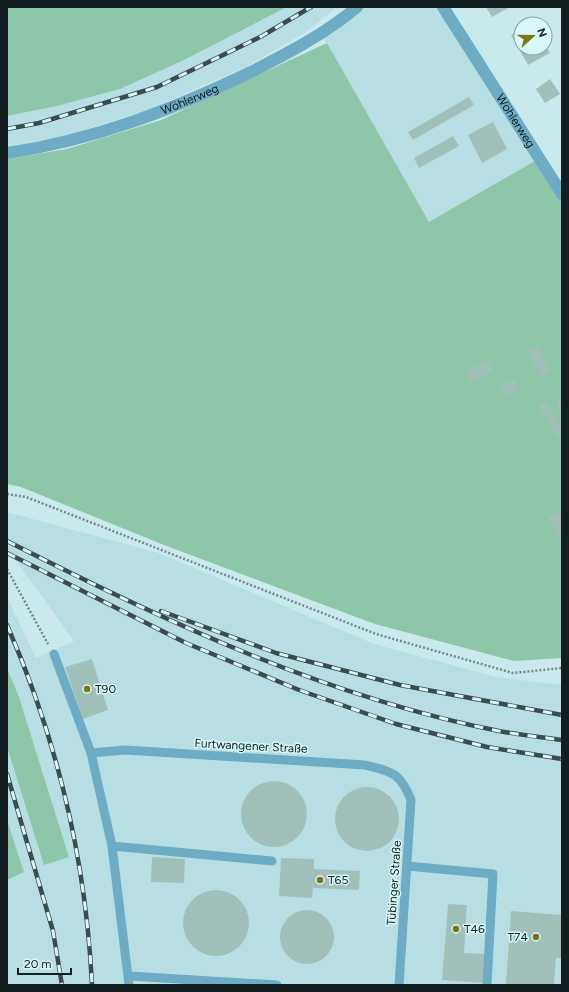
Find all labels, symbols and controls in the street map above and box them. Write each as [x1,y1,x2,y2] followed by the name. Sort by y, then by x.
[513,16,553,56] north arrow
[534,26,549,39] text: N
[159,81,221,118] street label: Wöhlerweg
[493,91,538,150] street label: Wöhlerweg
[95,682,116,696] place label: T90
[82,684,92,694] marker: T90
[194,736,308,756] street label: Furtwangener Straße
[384,840,404,926] street label: Tübinger Straße
[328,873,348,887] place label: T65
[315,875,325,885] marker: T65
[464,922,485,936] place label: T46
[451,924,461,934] marker: T46
[507,930,529,944] place label: T74
[531,932,541,942] marker: T74
[18,950,71,976] scale bar
[24,957,52,971] text: 20 m

